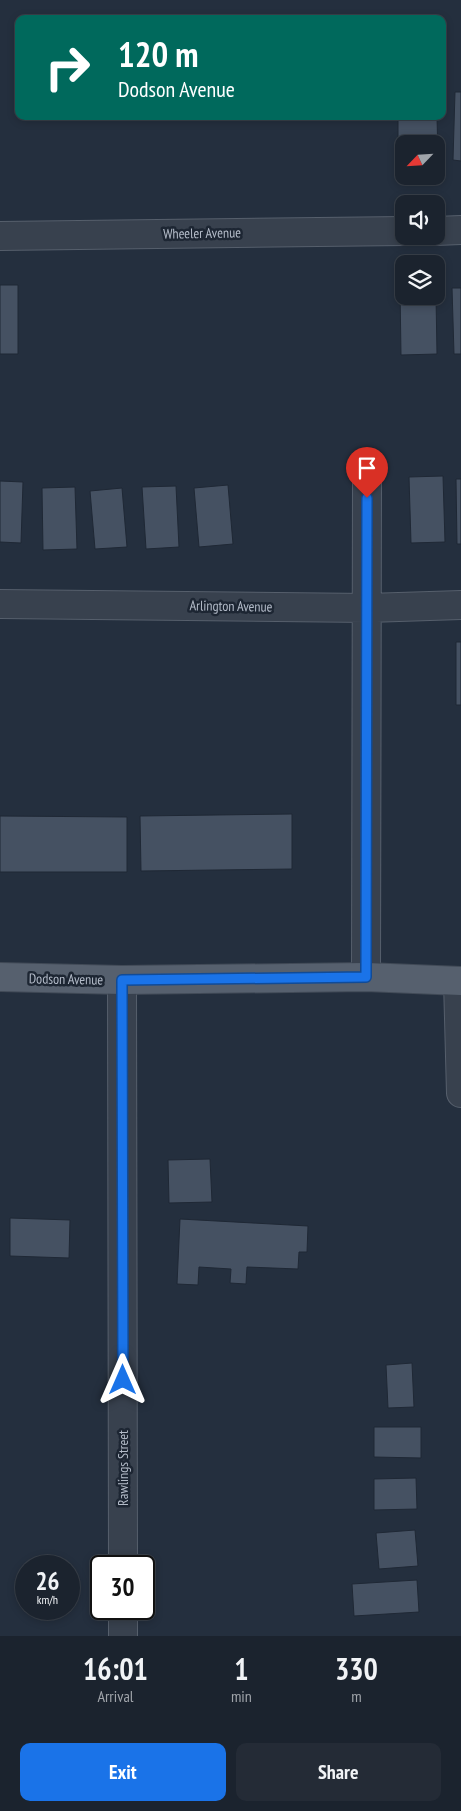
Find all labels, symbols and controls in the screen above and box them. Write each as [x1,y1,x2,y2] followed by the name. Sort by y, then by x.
[118,31,199,77] text: 120 m
[35,35,100,100] icon: right
[118,75,235,103] text: Dodson Avenue
[395,135,445,185] north arrow
[395,135,445,305] map controls
[395,195,445,245] button: sound
[163,223,241,243] street label: Wheeler Avenue
[395,255,445,305] button: layers
[346,447,388,498] pin
[353,454,381,482] icon: arrive
[189,596,273,616] street label: Arlington Avenue
[29,969,104,989] street label: Dodson Avenue
[96,1353,148,1405] position arrow
[114,1430,132,1506] street label: Rawlings Street
[90,1555,155,1620] speed limit sign: 30
[36,1565,59,1597] text: 26
[37,1592,58,1607] text: km/h
[83,1649,148,1688] text: 16:01
[234,1649,249,1688] text: 1
[335,1649,378,1688] text: 330
[97,1686,134,1706] text: Arrival
[231,1686,252,1706] text: min
[351,1686,362,1706] text: m
[20,1743,226,1801] button: Exit
[236,1743,441,1801] button: Share

